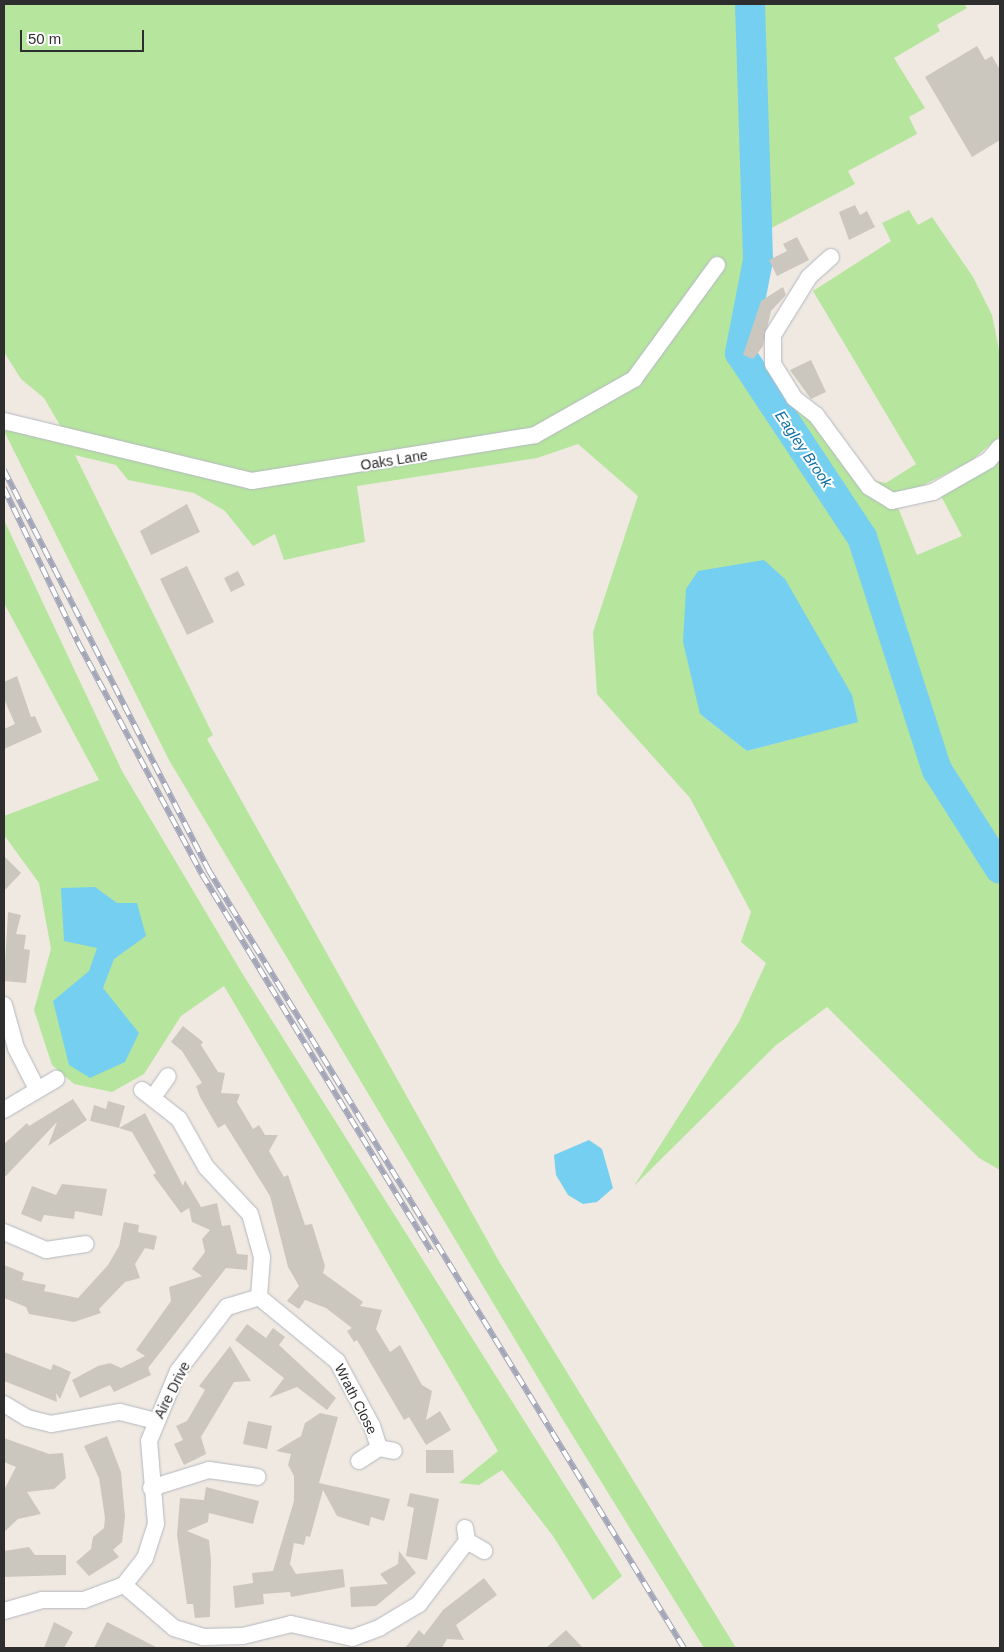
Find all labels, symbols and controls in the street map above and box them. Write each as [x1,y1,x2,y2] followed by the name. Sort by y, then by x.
[22,20,146,52] scale bar
[28,30,61,47] text: 50 m
[772,407,836,491] water label: Eagley Brook
[359,446,429,474] street label: Oaks Lane
[151,1359,193,1421] street label: Aire Drive
[331,1361,381,1437] street label: Wrath Close

